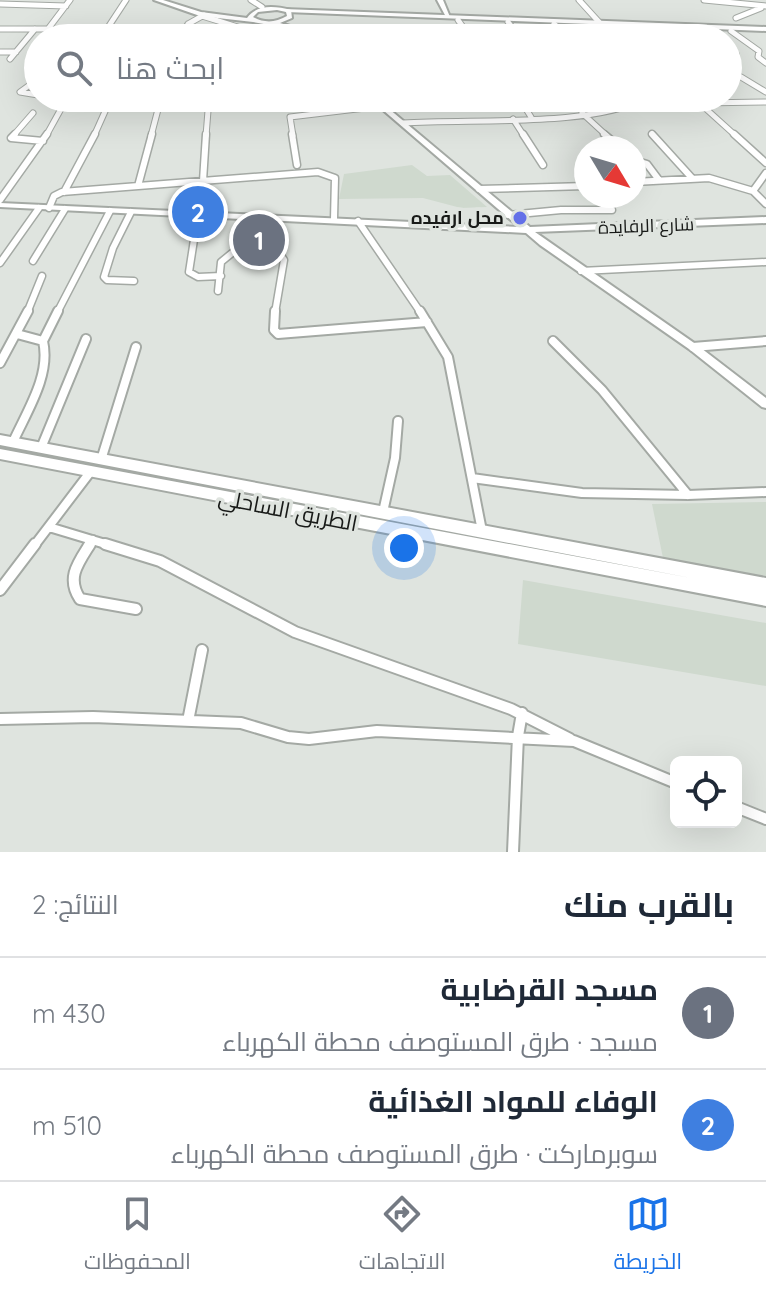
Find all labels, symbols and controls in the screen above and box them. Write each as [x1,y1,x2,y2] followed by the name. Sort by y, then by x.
[24,24,742,112] search box
[52,46,96,90] icon: search
[116,49,224,87] text: ابحث هنا
[574,136,646,208] north arrow
[172,182,224,242] pin: 2
[411,206,504,229] place label: محل ارفيده
[511,209,529,227] marker: محل ارفيده
[233,210,285,270] pin: 1
[598,212,694,240] street label: شارع الرفايدة
[215,483,360,540] street label: الطريق الساحلي
[384,528,424,568] your location
[670,756,742,828] map controls
[670,756,742,828] button: locate
[564,883,734,926] text: بالقرب منك
[32,888,119,921] text: النتائج: 2
[441,970,658,1008] text: مسجد القرضابية
[32,997,106,1030] text: 430 m
[703,997,713,1030] text: 1
[222,1025,658,1058] text: مسجد · طرق المستوصف محطة الكهرباء
[368,1082,658,1120] text: الوفاء للمواد الغذائية
[32,1109,102,1142] text: 510 m
[701,1109,715,1142] text: 2
[171,1137,658,1170] text: سوبرماركت · طرق المستوصف محطة الكهرباء
[84,1192,191,1282] tab: المحفوظات
[359,1192,446,1282] tab: الاتجاهات
[613,1192,682,1282] tab: الخريطة

